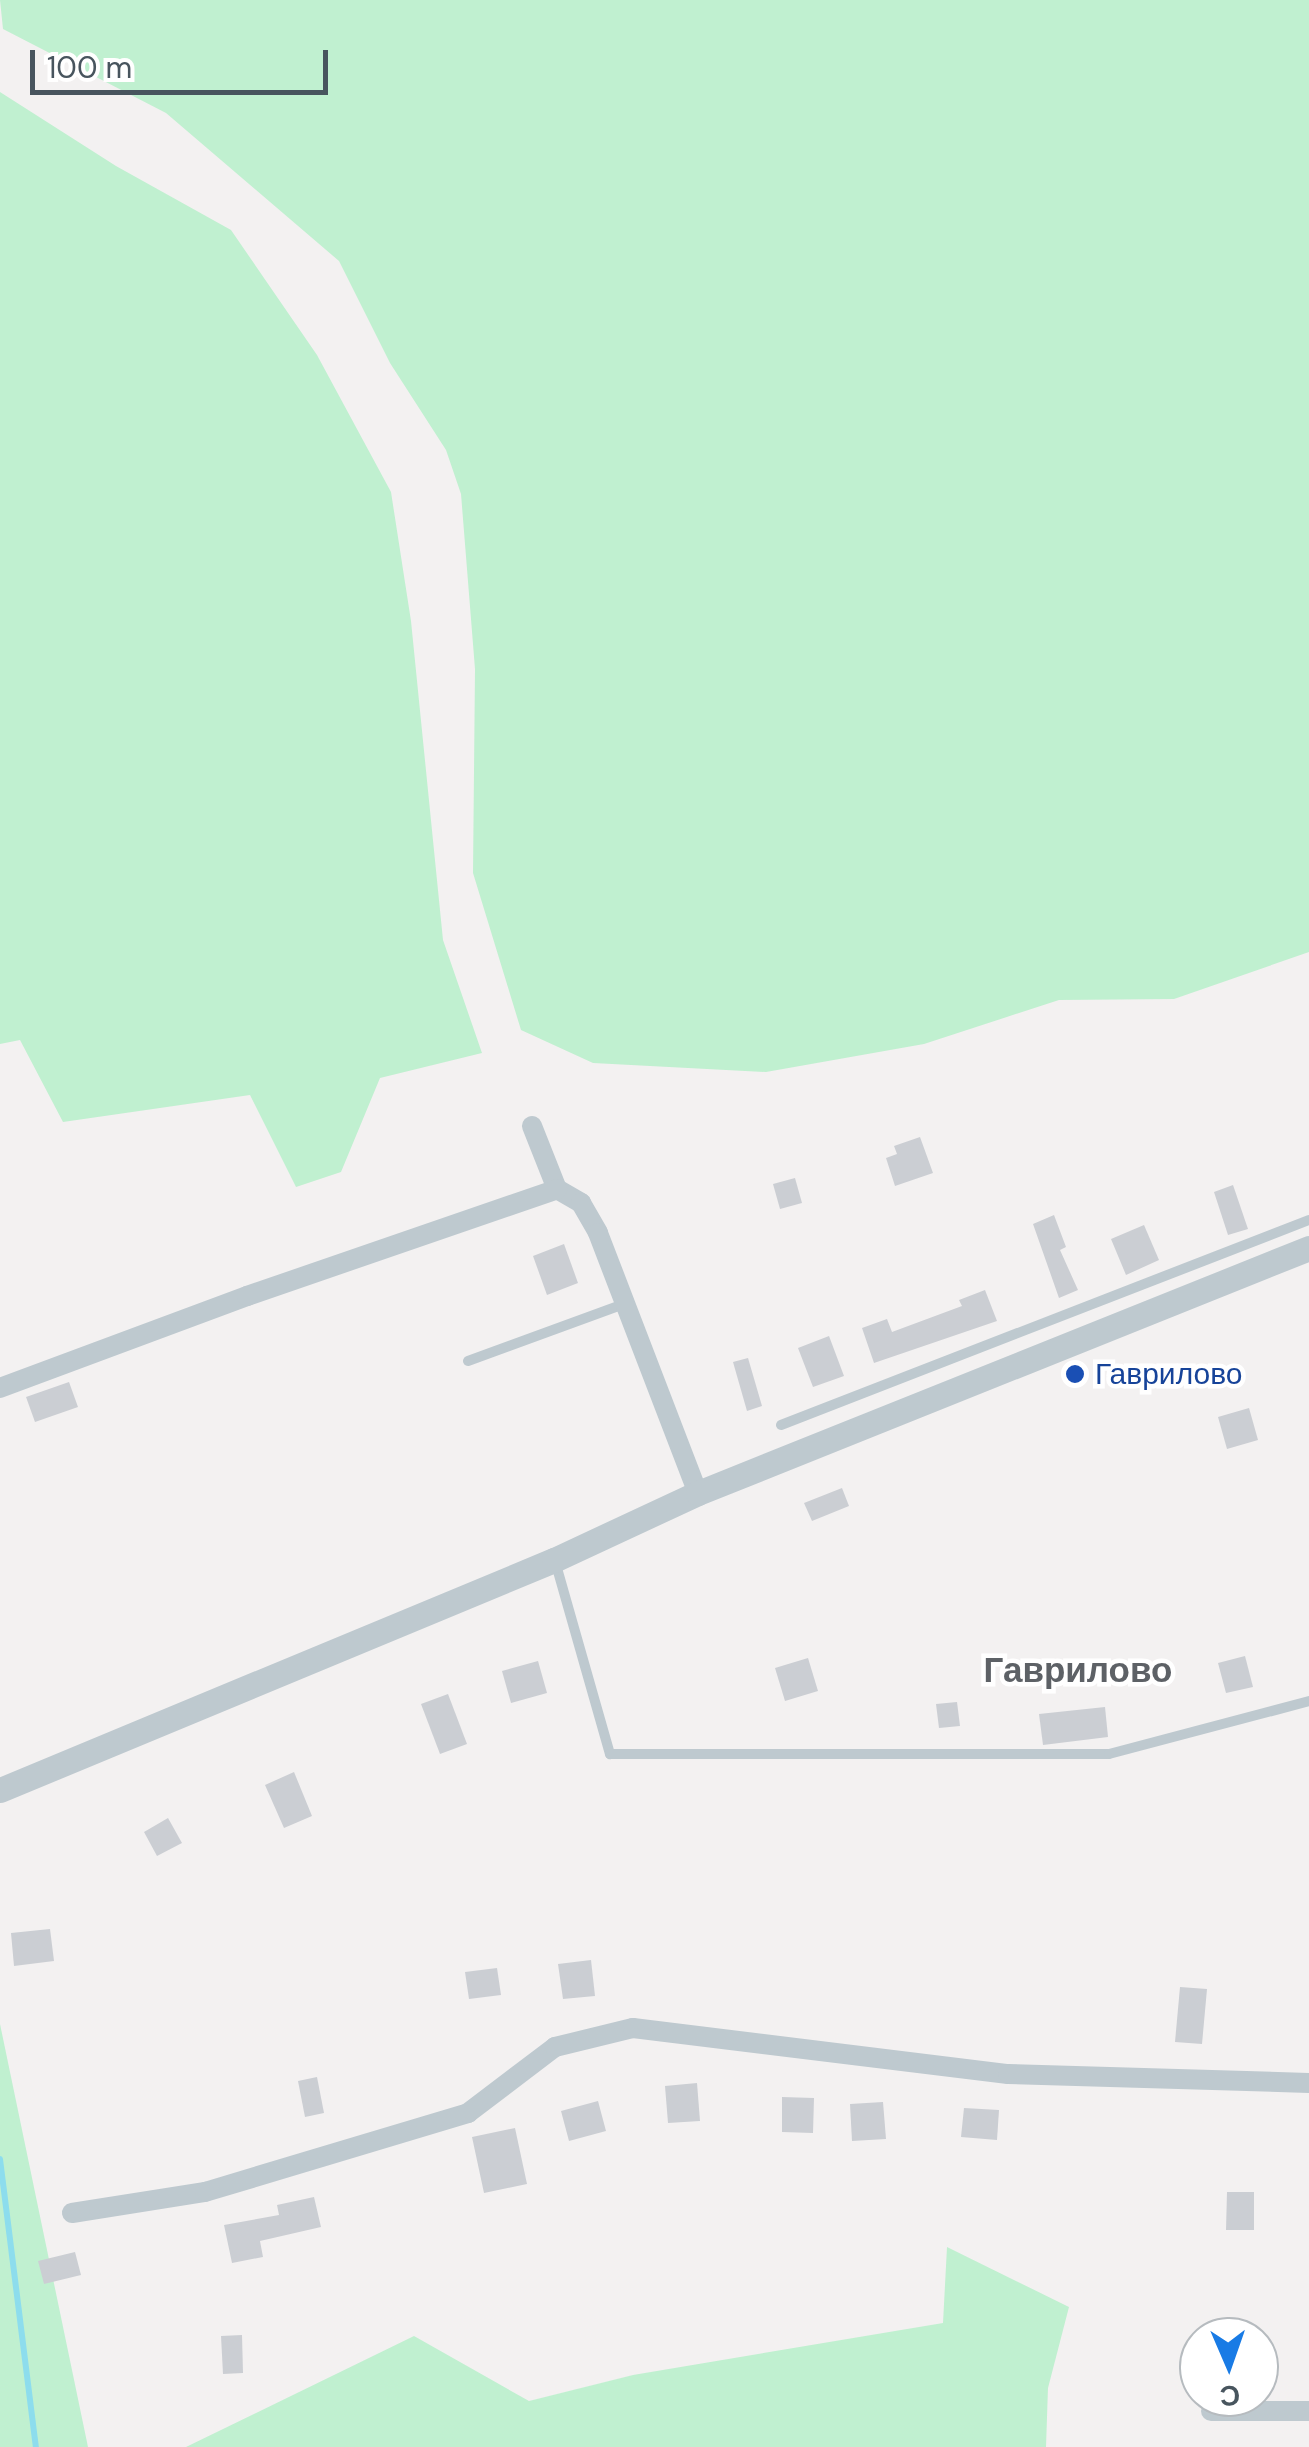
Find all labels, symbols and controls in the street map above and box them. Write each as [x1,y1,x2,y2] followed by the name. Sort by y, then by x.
[35,30,332,92] scale bar
[47,48,132,87] text: 100 m
[1095,1356,1242,1392] place label: Гаврилово
[1064,1363,1086,1385] marker: Гаврилово
[984,1649,1172,1691] district label: Гаврилово
[1179,2317,1279,2417] north arrow
[1219,2377,1241,2414] text: С

